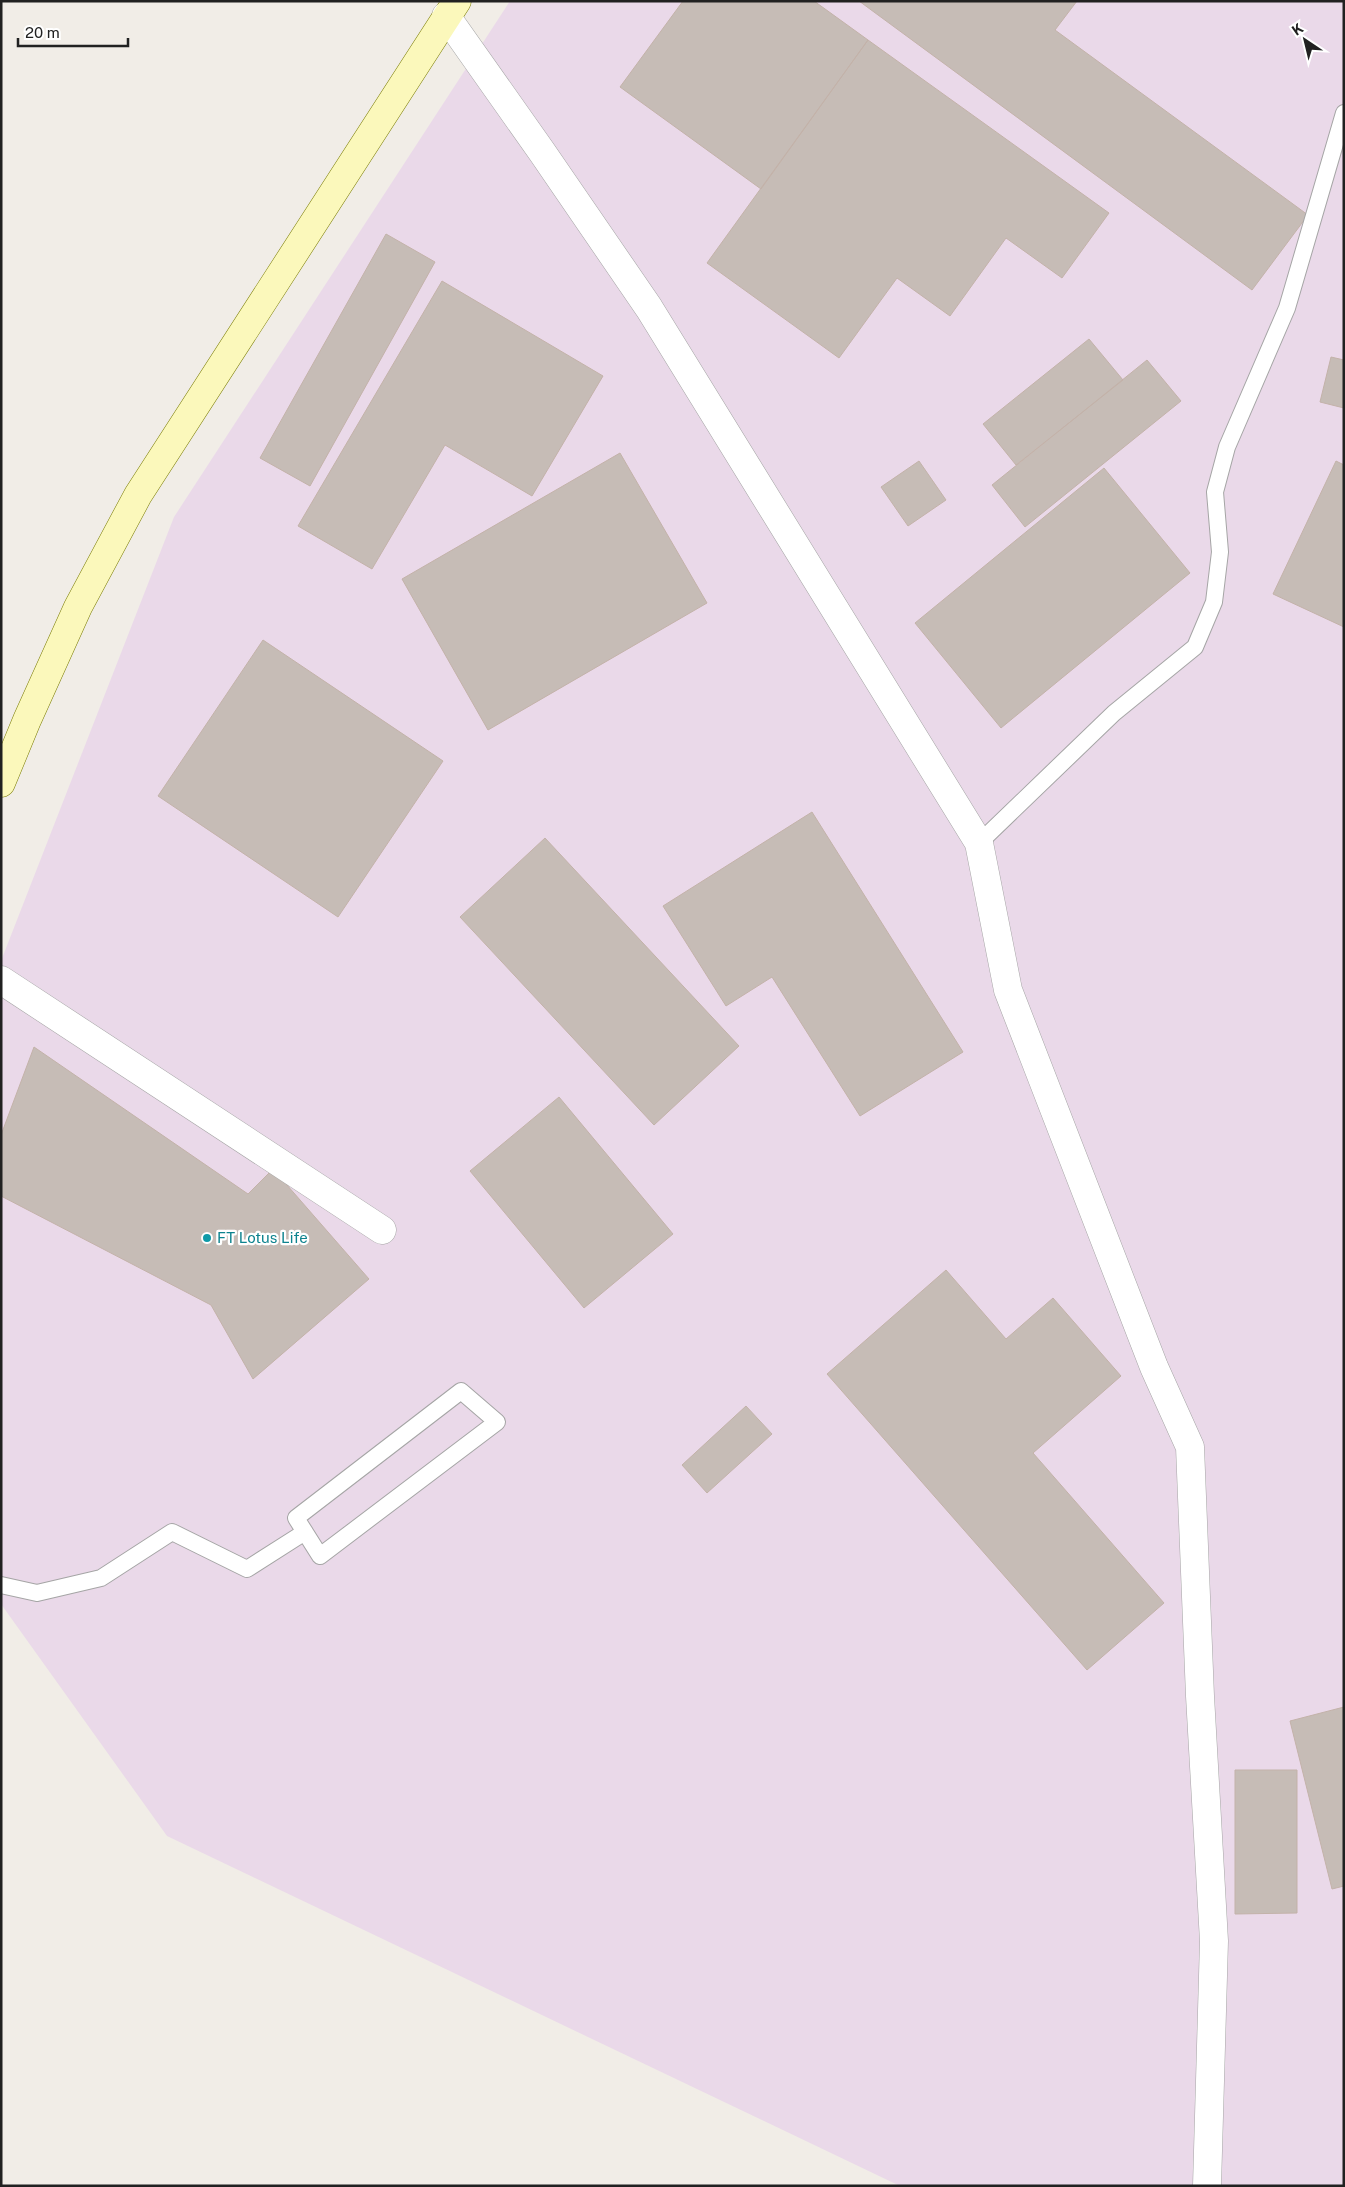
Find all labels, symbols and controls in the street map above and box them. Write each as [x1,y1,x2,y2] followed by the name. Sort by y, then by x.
[18,15,128,47] scale bar
[1280,15,1330,65] north arrow
[1289,20,1306,39] text: K
[25,24,60,41] text: 20 m
[217,1229,308,1246] place label: FT Lotus Life
[201,1232,213,1244] marker: FT Lotus Life

